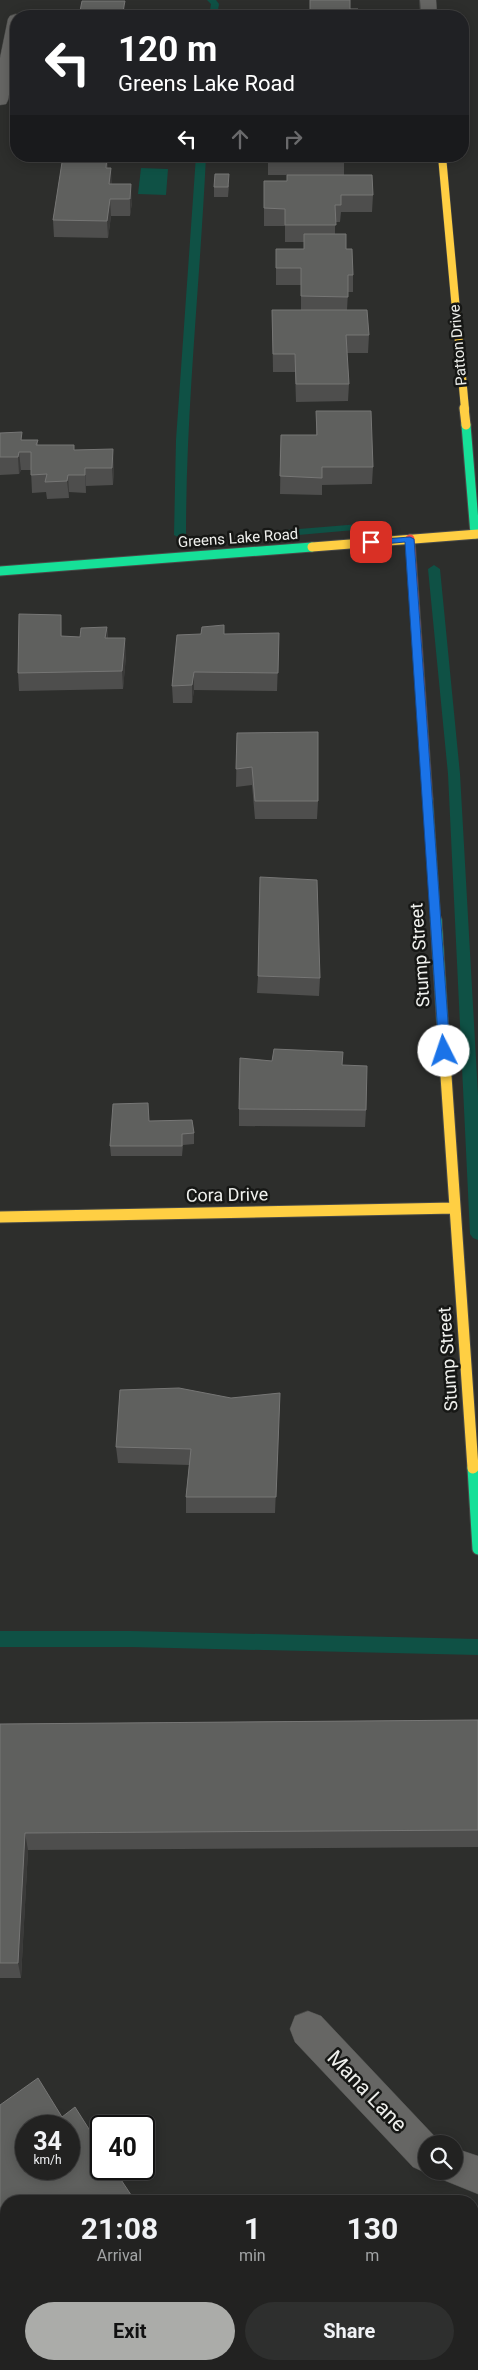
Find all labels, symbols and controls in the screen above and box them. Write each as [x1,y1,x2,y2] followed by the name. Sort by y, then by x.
[118,29,217,70] text: 120 m
[35,30,100,95] icon: left
[118,71,295,96] text: Greens Lake Road
[173,125,201,153] icon: left
[226,125,254,153] icon: ahead
[279,125,307,153] icon: right
[445,304,471,386] street label: Patton Drive
[350,521,392,563] pin
[177,525,299,551] street label: Greens Lake Road
[357,528,385,556] icon: arrive
[405,902,434,1008] street label: Stump Street
[417,1024,469,1076] position arrow
[186,1183,268,1206] street label: Cora Drive
[433,1306,462,1412] street label: Stump Street
[322,2045,412,2137] street label: Mana Lane
[90,2115,155,2180] speed limit sign: 40
[33,2127,62,2156] text: 34
[418,2135,463,2180] map controls
[418,2135,463,2180] button: search
[33,2153,62,2167] text: km/h
[81,2211,158,2246] text: 21:08
[244,2211,261,2246] text: 1
[347,2211,398,2246] text: 130
[97,2246,142,2265] text: Arrival
[239,2246,266,2265] text: min
[365,2246,379,2265] text: m
[25,2302,235,2360] button: Exit
[245,2302,454,2360] button: Share

